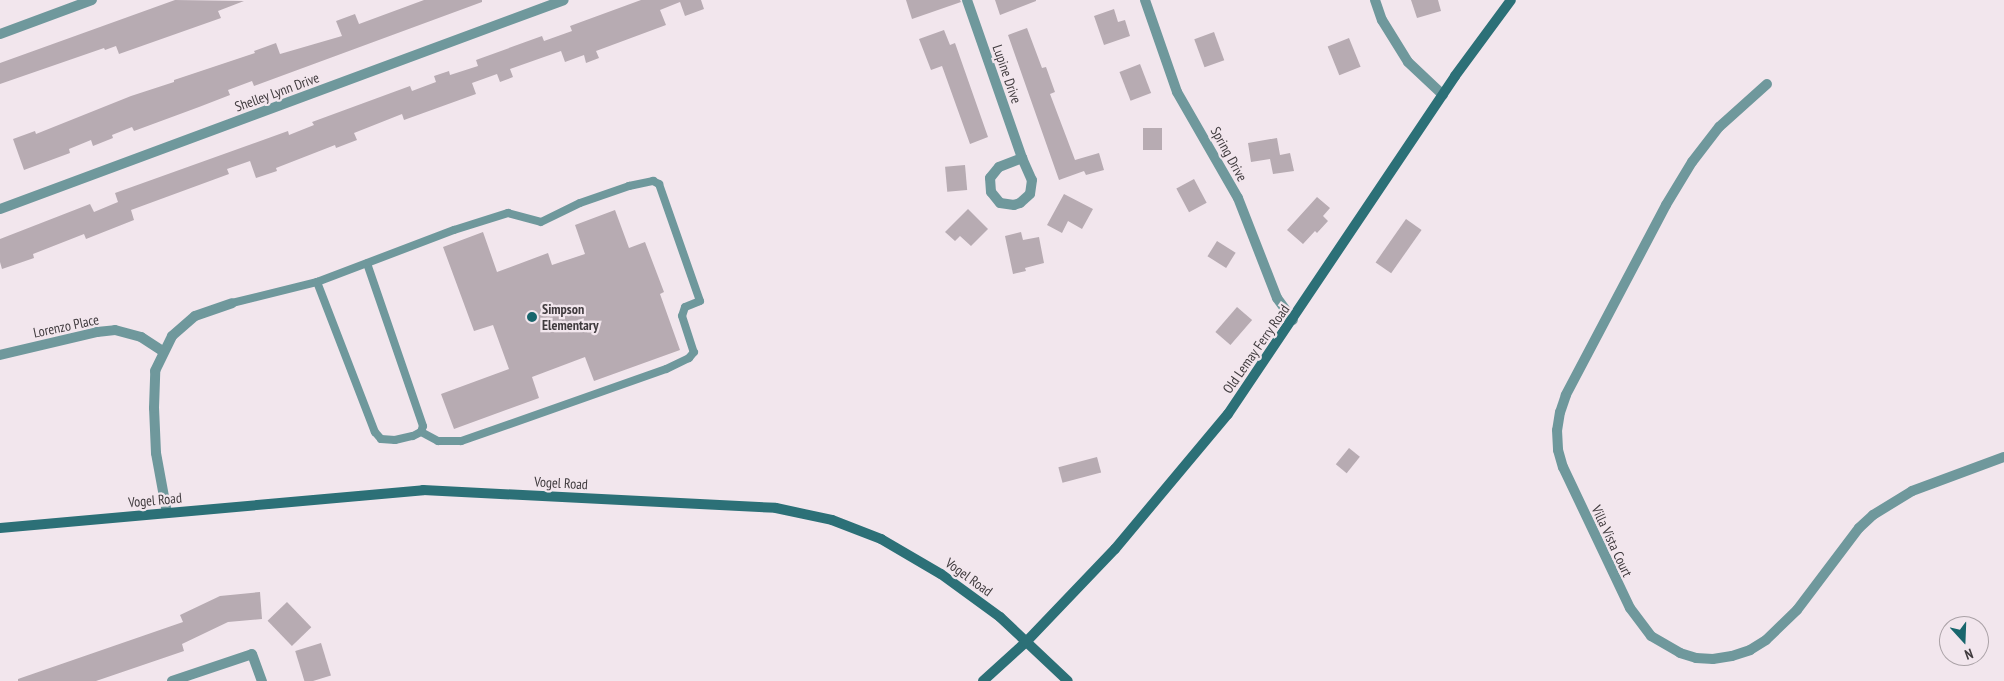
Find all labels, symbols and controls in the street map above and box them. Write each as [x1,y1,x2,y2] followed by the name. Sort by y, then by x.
[989,42,1025,106] street label: Lupine Drive
[232,69,322,115] street label: Shelley Lynn Drive
[1207,124,1251,184] street label: Spring Drive
[542,301,599,334] place label: Simpson Elementary
[1219,301,1293,397] street label: Old Lemay Ferry Road
[32,311,100,341] street label: Lorenzo Place
[526,311,538,323] marker: Simpson Elementary
[534,473,588,493] street label: Vogel Road
[127,489,183,511] street label: Vogel Road
[1588,502,1636,580] street label: Villa Vista Court
[942,554,996,600] street label: Vogel Road
[1939,616,1989,666] north arrow
[1962,644,1975,664] text: N

